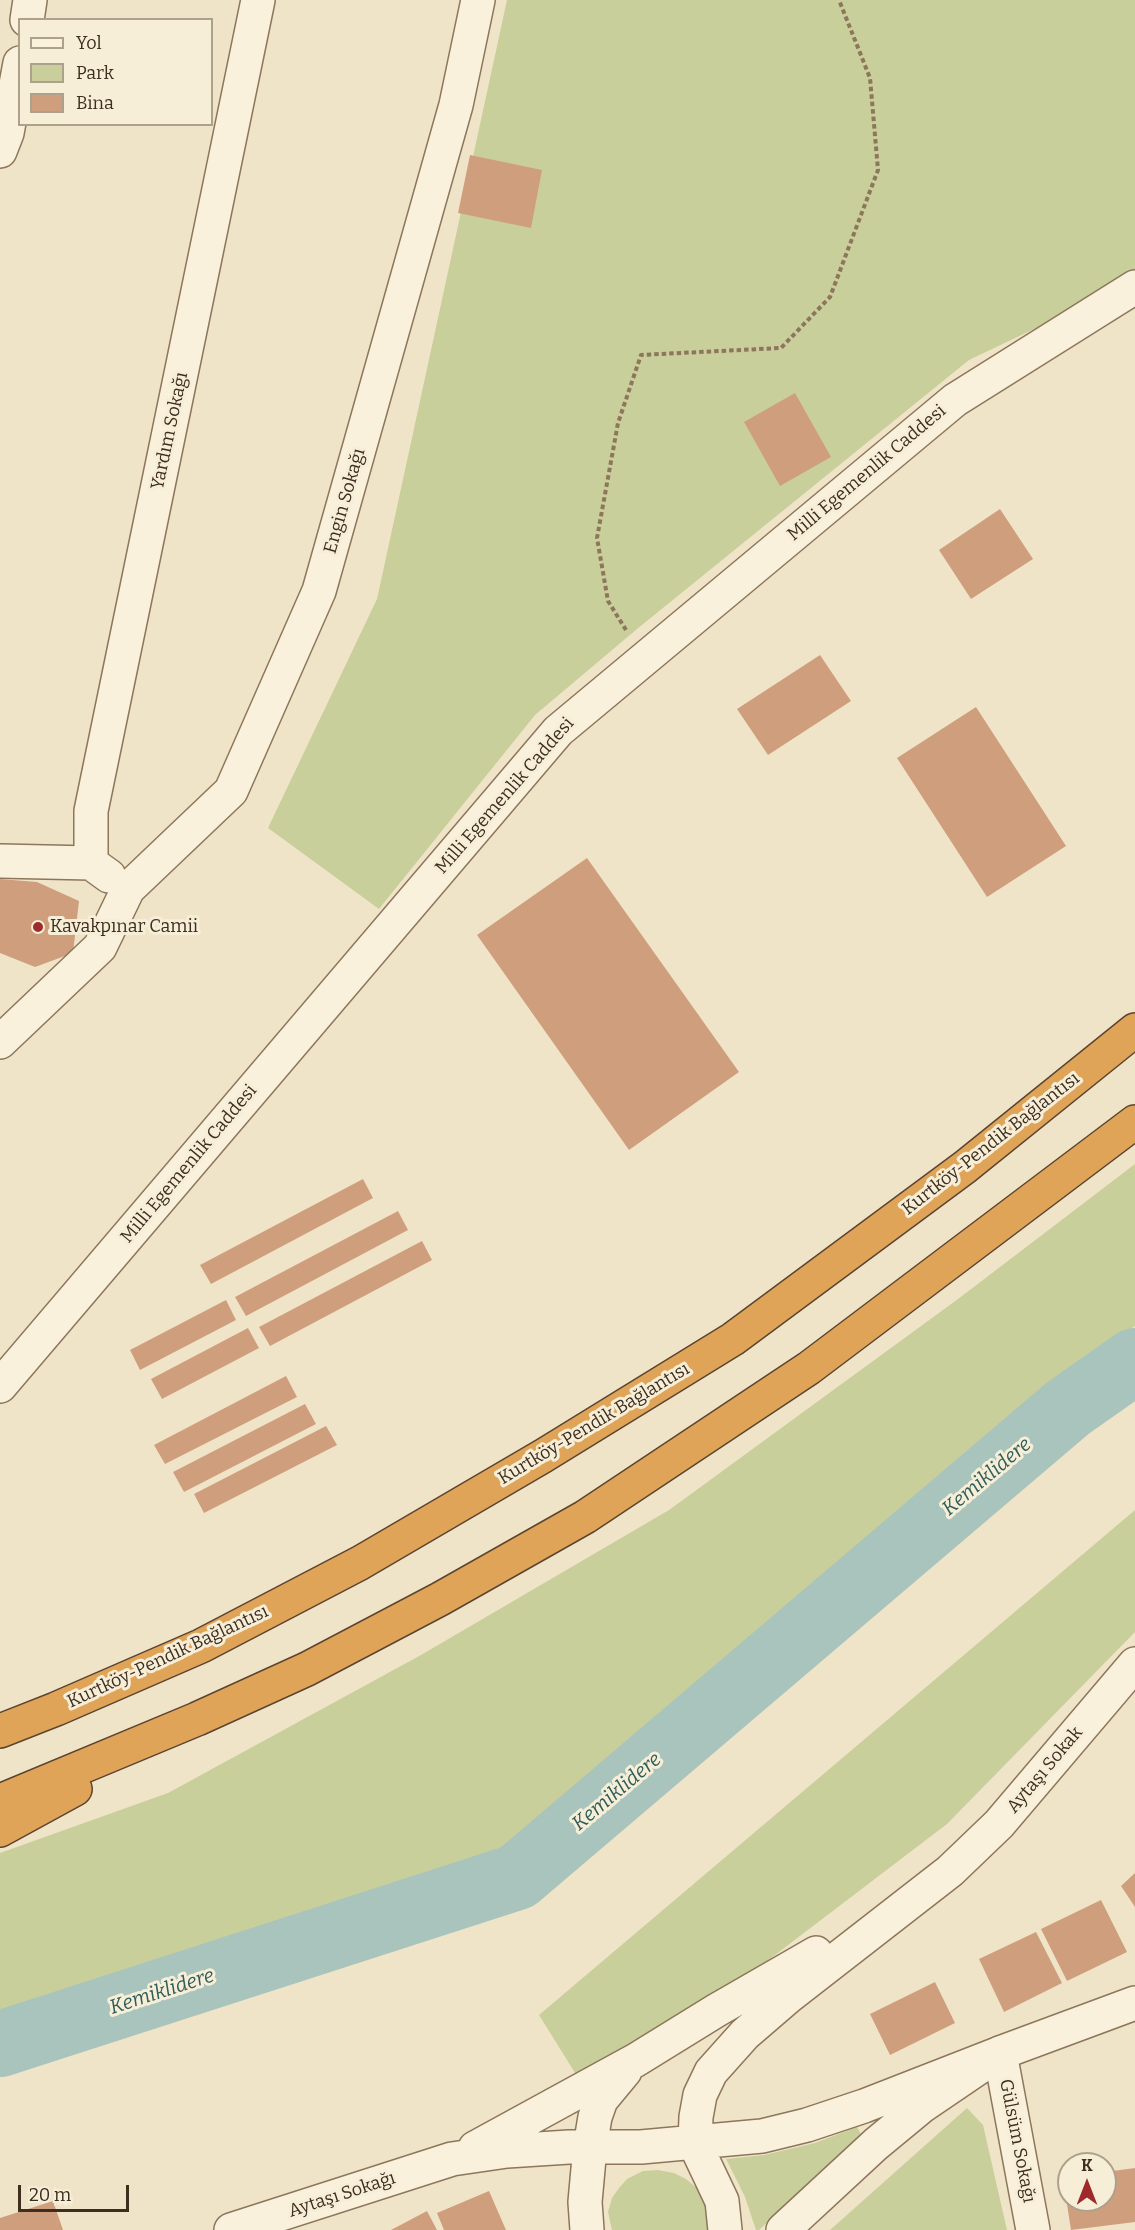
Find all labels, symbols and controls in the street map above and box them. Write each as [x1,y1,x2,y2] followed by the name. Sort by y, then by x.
[18,18,213,126] legend
[76,32,102,54] text: Yol
[76,62,114,84] text: Park
[76,92,114,114] text: Bina
[147,370,193,492] street label: Yardım Sokağı
[783,400,951,546] street label: Milli Egemenlik Caddesi
[320,446,370,556] street label: Engin Sokağı
[431,713,579,879] street label: Milli Egemenlik Caddesi
[50,916,198,938] place label: Kavakpınar Camii
[31,920,45,934] marker: Kavakpınar Camii
[898,1068,1084,1220] street label: Kurtköy-Pendik Bağlantısı
[116,1080,262,1248] street label: Milli Egemenlik Caddesi
[495,1358,693,1490] street label: Kurtköy-Pendik Bağlantısı
[938,1433,1036,1521] water label: Kemiklidere
[64,1601,272,1713] street label: Kurtköy-Pendik Bağlantısı
[1003,1722,1087,1818] street label: Aytaşı Sokak
[568,1748,666,1836] water label: Kemiklidere
[107,1964,217,2020] water label: Kemiklidere
[994,2077,1040,2205] street label: Gülsüm Sokağı
[1057,2152,1117,2212] north arrow
[1081,2156,1093,2175] text: K
[286,2168,398,2222] street label: Aytaşı Sokağı
[21,2173,132,2211] scale bar
[29,2184,71,2206] text: 20 m

